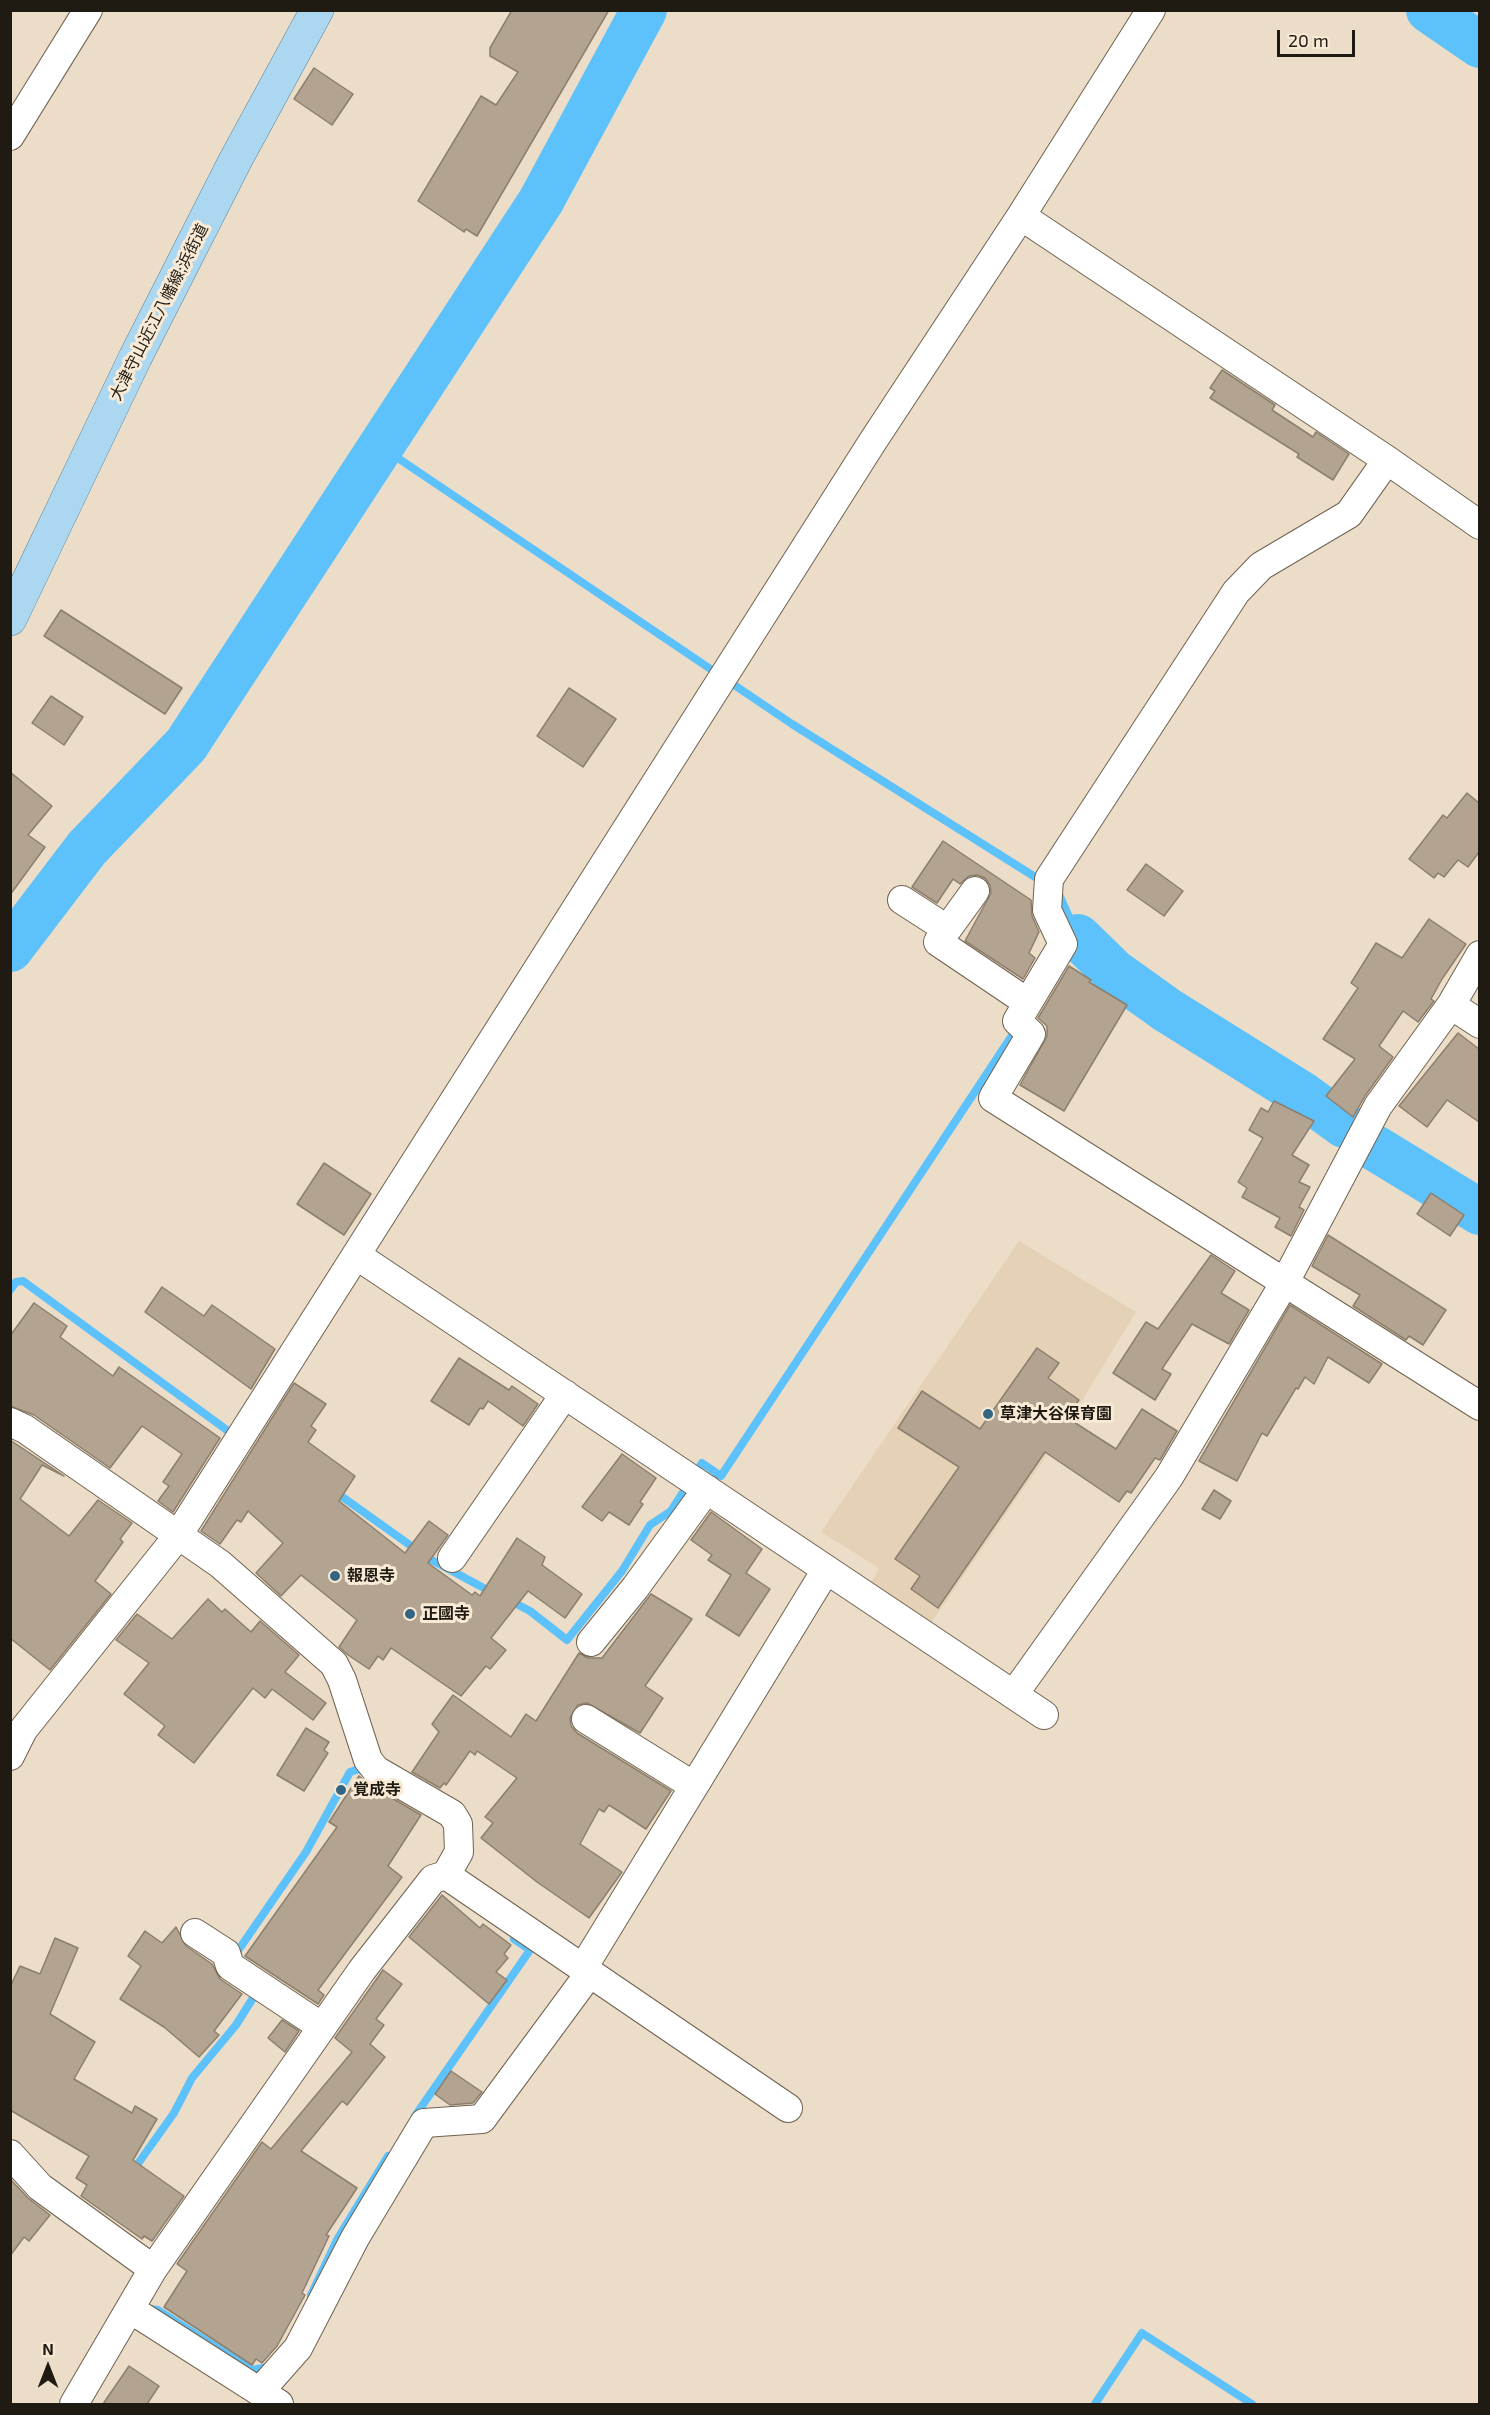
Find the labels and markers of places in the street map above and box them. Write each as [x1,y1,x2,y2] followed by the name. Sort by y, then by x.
[1000,1404,1112,1424] place label: 草津大谷保育園
[981,1407,995,1421] marker: 草津大谷保育園
[347,1566,395,1586] place label: 報恩寺
[328,1569,342,1583] marker: 報恩寺
[422,1604,470,1624] place label: 正國寺
[403,1607,417,1621] marker: 正國寺
[353,1780,401,1800] place label: 覚成寺
[334,1783,348,1797] marker: 覚成寺

